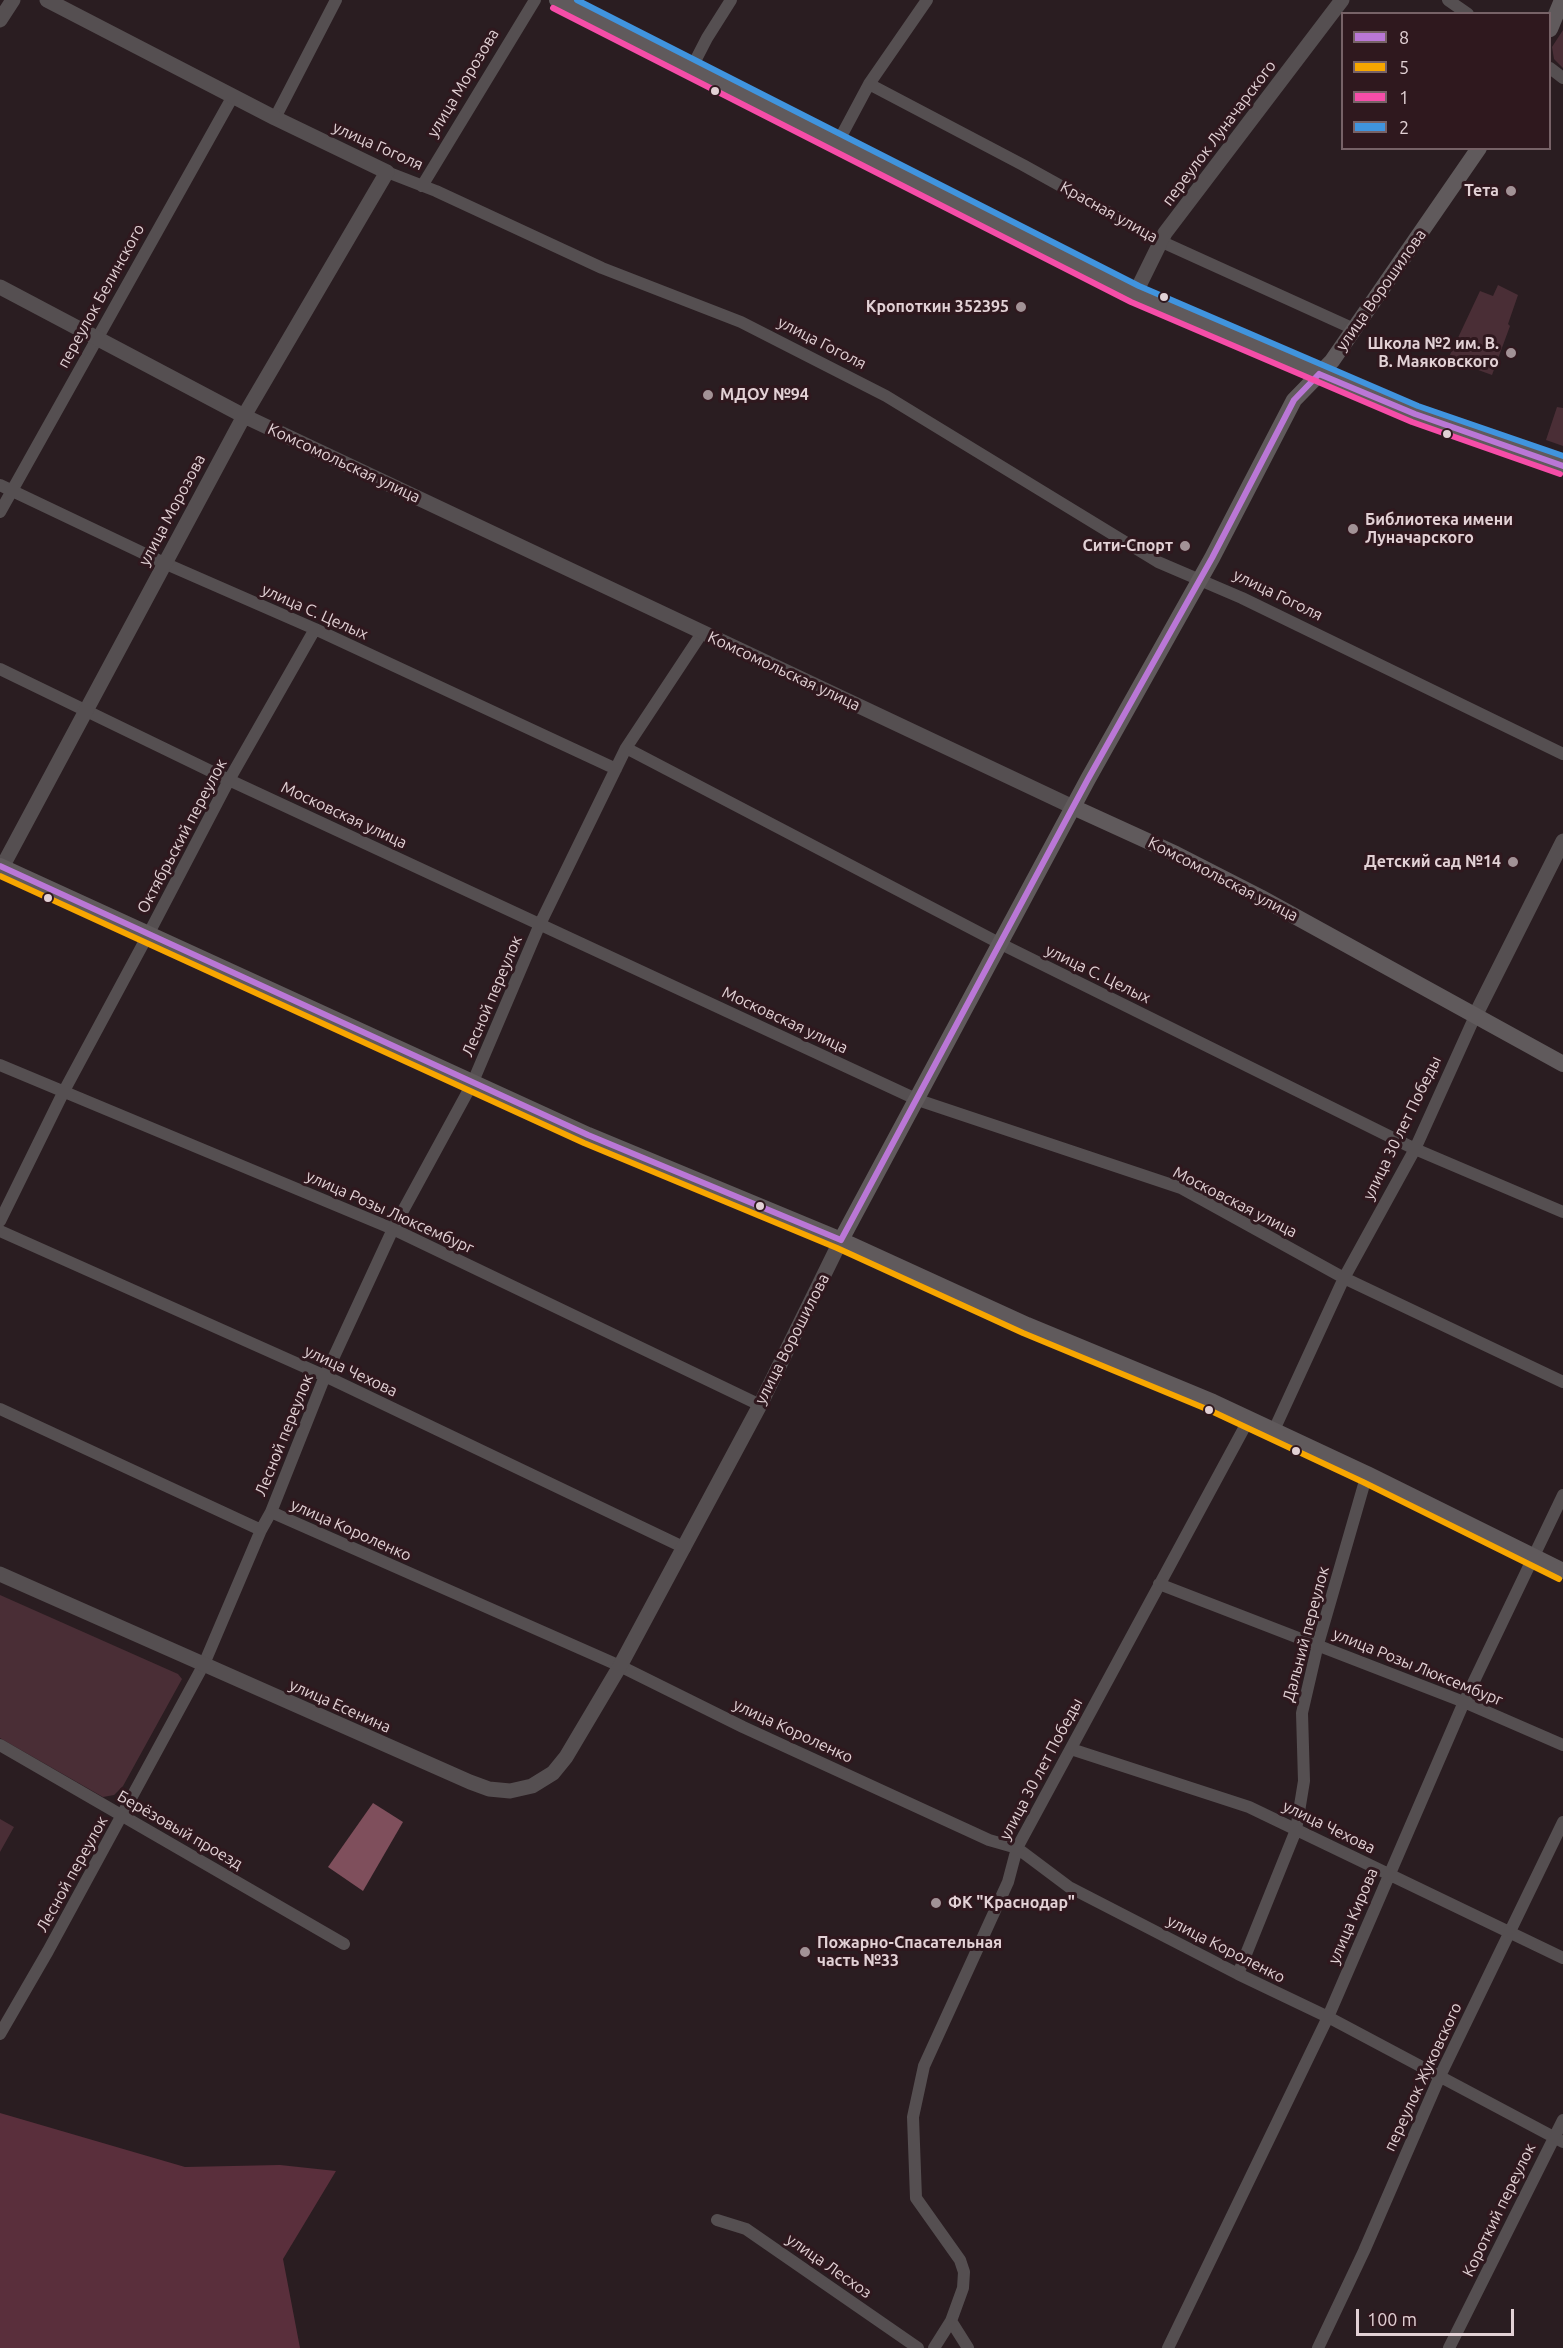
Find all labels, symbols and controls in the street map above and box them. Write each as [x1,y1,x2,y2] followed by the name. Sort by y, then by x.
[1341,12,1551,150] legend
[423,25,503,141] street label: улица Морозова
[1399,27,1409,47] text: 8
[1158,56,1280,210] street label: переулок Луначарского
[1399,57,1409,77] text: 5
[709,85,721,97] unlabelled marker
[1399,87,1409,107] text: 1
[1399,117,1409,137] text: 2
[330,118,426,174] street label: улица Гоголя
[1057,177,1161,247] street label: Красная улица
[1464,181,1499,201] place label: Тета
[1504,184,1518,198] marker: Тета
[53,221,149,371] street label: переулок Белинского
[1332,226,1430,354] street label: улица Ворошилова
[1158,291,1170,303] unlabelled marker
[866,297,1009,317] place label: Кропоткин 352395
[1014,300,1028,314] marker: Кропоткин 352395
[774,312,870,374] street label: улица Гоголя
[1368,334,1499,372] place label: Школа №2 им. В. В. Маяковского
[1504,346,1518,360] marker: Школа №2 им. В. В. Маяковского
[720,385,809,405] place label: МДОУ №94
[701,388,715,402] marker: МДОУ №94
[265,419,423,507] street label: Комсомольская улица
[1441,428,1453,440] unlabelled marker
[135,451,209,569] street label: улица Морозова
[1365,510,1513,548] place label: Библиотека имени Луначарского
[1346,522,1360,536] marker: Библиотека имени Луначарского
[1083,536,1173,556] place label: Сити-Спорт
[1178,539,1192,553] marker: Сити-Спорт
[1230,565,1326,625] street label: улица Гоголя
[259,580,371,644] street label: улица С. Целых
[705,627,863,715] street label: Комсомольская улица
[133,755,231,917] street label: Октябрьский переулок
[278,777,410,853] street label: Московская улица
[1145,833,1301,925] street label: Комсомольская улица
[1364,852,1501,872] place label: Детский сад №14
[1506,855,1520,869] marker: Детский сад №14
[42,892,54,904] unlabelled marker
[458,933,526,1059] street label: Лесной переулок
[1042,940,1154,1008] street label: улица С. Целых
[719,982,851,1058] street label: Московская улица
[1359,1053,1445,1203] street label: улица 30 лет Победы
[1170,1162,1300,1242] street label: Московская улица
[303,1166,477,1258] street label: улица Розы Люксембург
[754,1200,766,1212] unlabelled marker
[751,1271,833,1407] street label: улица Ворошилова
[301,1341,401,1401] street label: улица Чехова
[251,1371,317,1499] street label: Лесной переулок
[1203,1404,1215,1416] unlabelled marker
[1290,1445,1302,1457] unlabelled marker
[288,1495,414,1565] street label: улица Короленко
[1279,1564,1333,1704] street label: Дальний переулок
[1330,1624,1506,1710] street label: улица Розы Люксембург
[286,1675,394,1737] street label: улица Есенина
[730,1695,856,1767] street label: улица Короленко
[995,1695,1087,1843] street label: улица 30 лет Победы
[114,1786,246,1874] street label: Берёзовый проезд
[1280,1796,1378,1858] street label: улица Чехова
[32,1813,112,1935] street label: Лесной переулок
[1324,1865,1382,1967] street label: улица Кирова
[948,1893,1075,1913] place label: ФК "Краснодар"
[929,1896,943,1910] marker: ФК "Краснодар"
[1164,1911,1288,1987] street label: улица Короленко
[817,1933,1002,1971] place label: Пожарно-Спасательная часть №33
[798,1945,812,1959] marker: Пожарно-Спасательная часть №33
[1380,2000,1466,2154] street label: переулок Жуковского
[1458,2140,1540,2280] street label: Короткий переулок
[783,2230,875,2302] street label: улица Лесхоз
[1359,2297,1516,2335] scale bar
[1367,2309,1417,2329] text: 100 m

